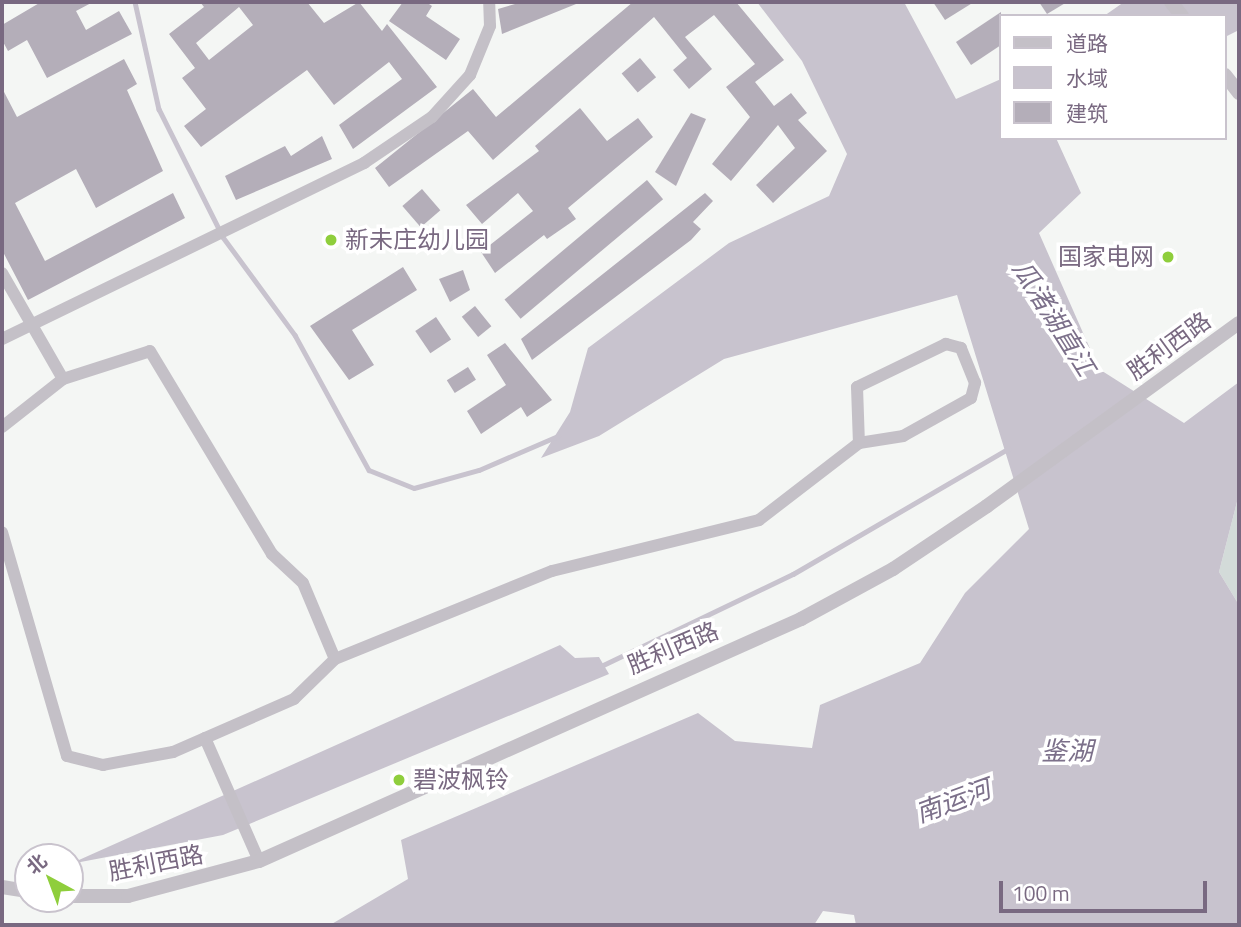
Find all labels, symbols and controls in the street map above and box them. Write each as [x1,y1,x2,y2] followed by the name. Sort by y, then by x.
[1000,14,1227,140] legend
[1066,27,1108,59] text: 道路
[1066,62,1108,94] text: 水域
[1066,97,1108,129] text: 建筑
[345,226,489,254] place label: 新未庄幼儿园
[323,232,339,248] marker: 新未庄幼儿园
[1058,243,1154,271] place label: 国家电网
[1160,249,1176,265] marker: 国家电网
[1006,255,1102,381] water label: 瓜渚湖直江
[1122,306,1216,386] street label: 胜利西路
[623,616,723,680] street label: 胜利西路
[1041,735,1093,767] water label: 鉴湖
[413,766,509,794] place label: 碧波枫铃
[391,772,407,788] marker: 碧波枫铃
[911,773,995,829] water label: 南运河
[106,840,206,886] street label: 胜利西路
[14,843,84,913] north arrow
[20,846,53,880] text: 北
[1003,867,1211,911] scale bar
[1012,877,1069,909] text: 100 m

